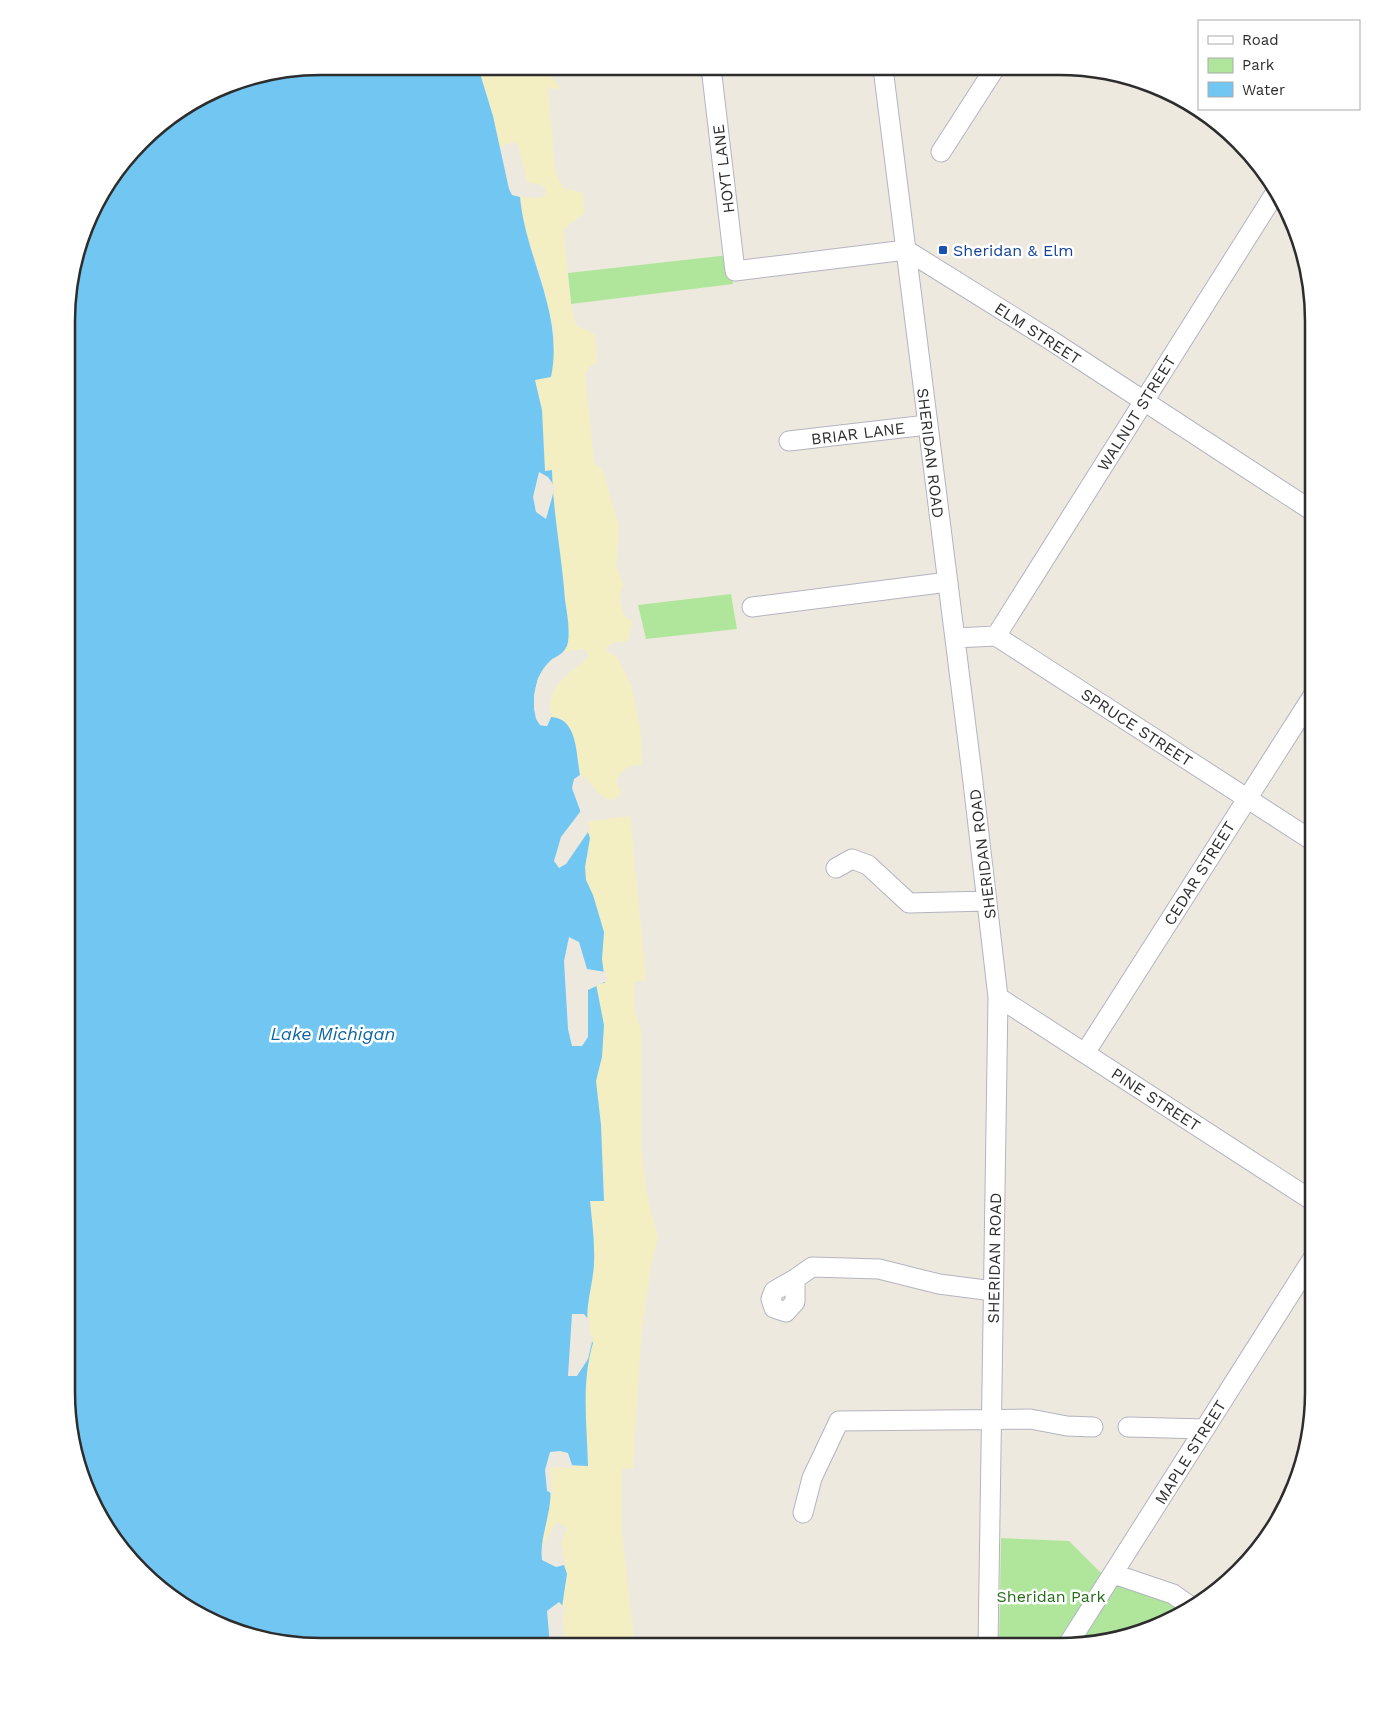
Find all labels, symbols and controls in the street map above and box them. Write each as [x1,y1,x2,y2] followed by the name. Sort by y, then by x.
[1198,20,1360,110] legend
[1242,31,1279,49] text: Road
[1242,56,1275,74] text: Park
[1242,81,1285,99] text: Water
[709,123,738,214] street label: HOYT LANE
[953,241,1073,260] place label: Sheridan & Elm
[937,244,949,256] marker: Sheridan & Elm
[991,298,1085,369] street label: ELM STREET
[1093,352,1180,475] street label: WALNUT STREET
[913,387,948,519] street label: SHERIDAN ROAD
[810,418,906,449] street label: BRIAR LANE
[1078,684,1196,771] street label: SPRUCE STREET
[965,788,1000,920] street label: SHERIDAN ROAD
[1160,817,1239,929] street label: CEDAR STREET
[271,1023,395,1044] water label: Lake Michigan
[1108,1064,1204,1135] street label: PINE STREET
[984,1192,1005,1324] street label: SHERIDAN ROAD
[1151,1396,1230,1508] street label: MAPLE STREET
[996,1587,1106,1606] park label: Sheridan Park

